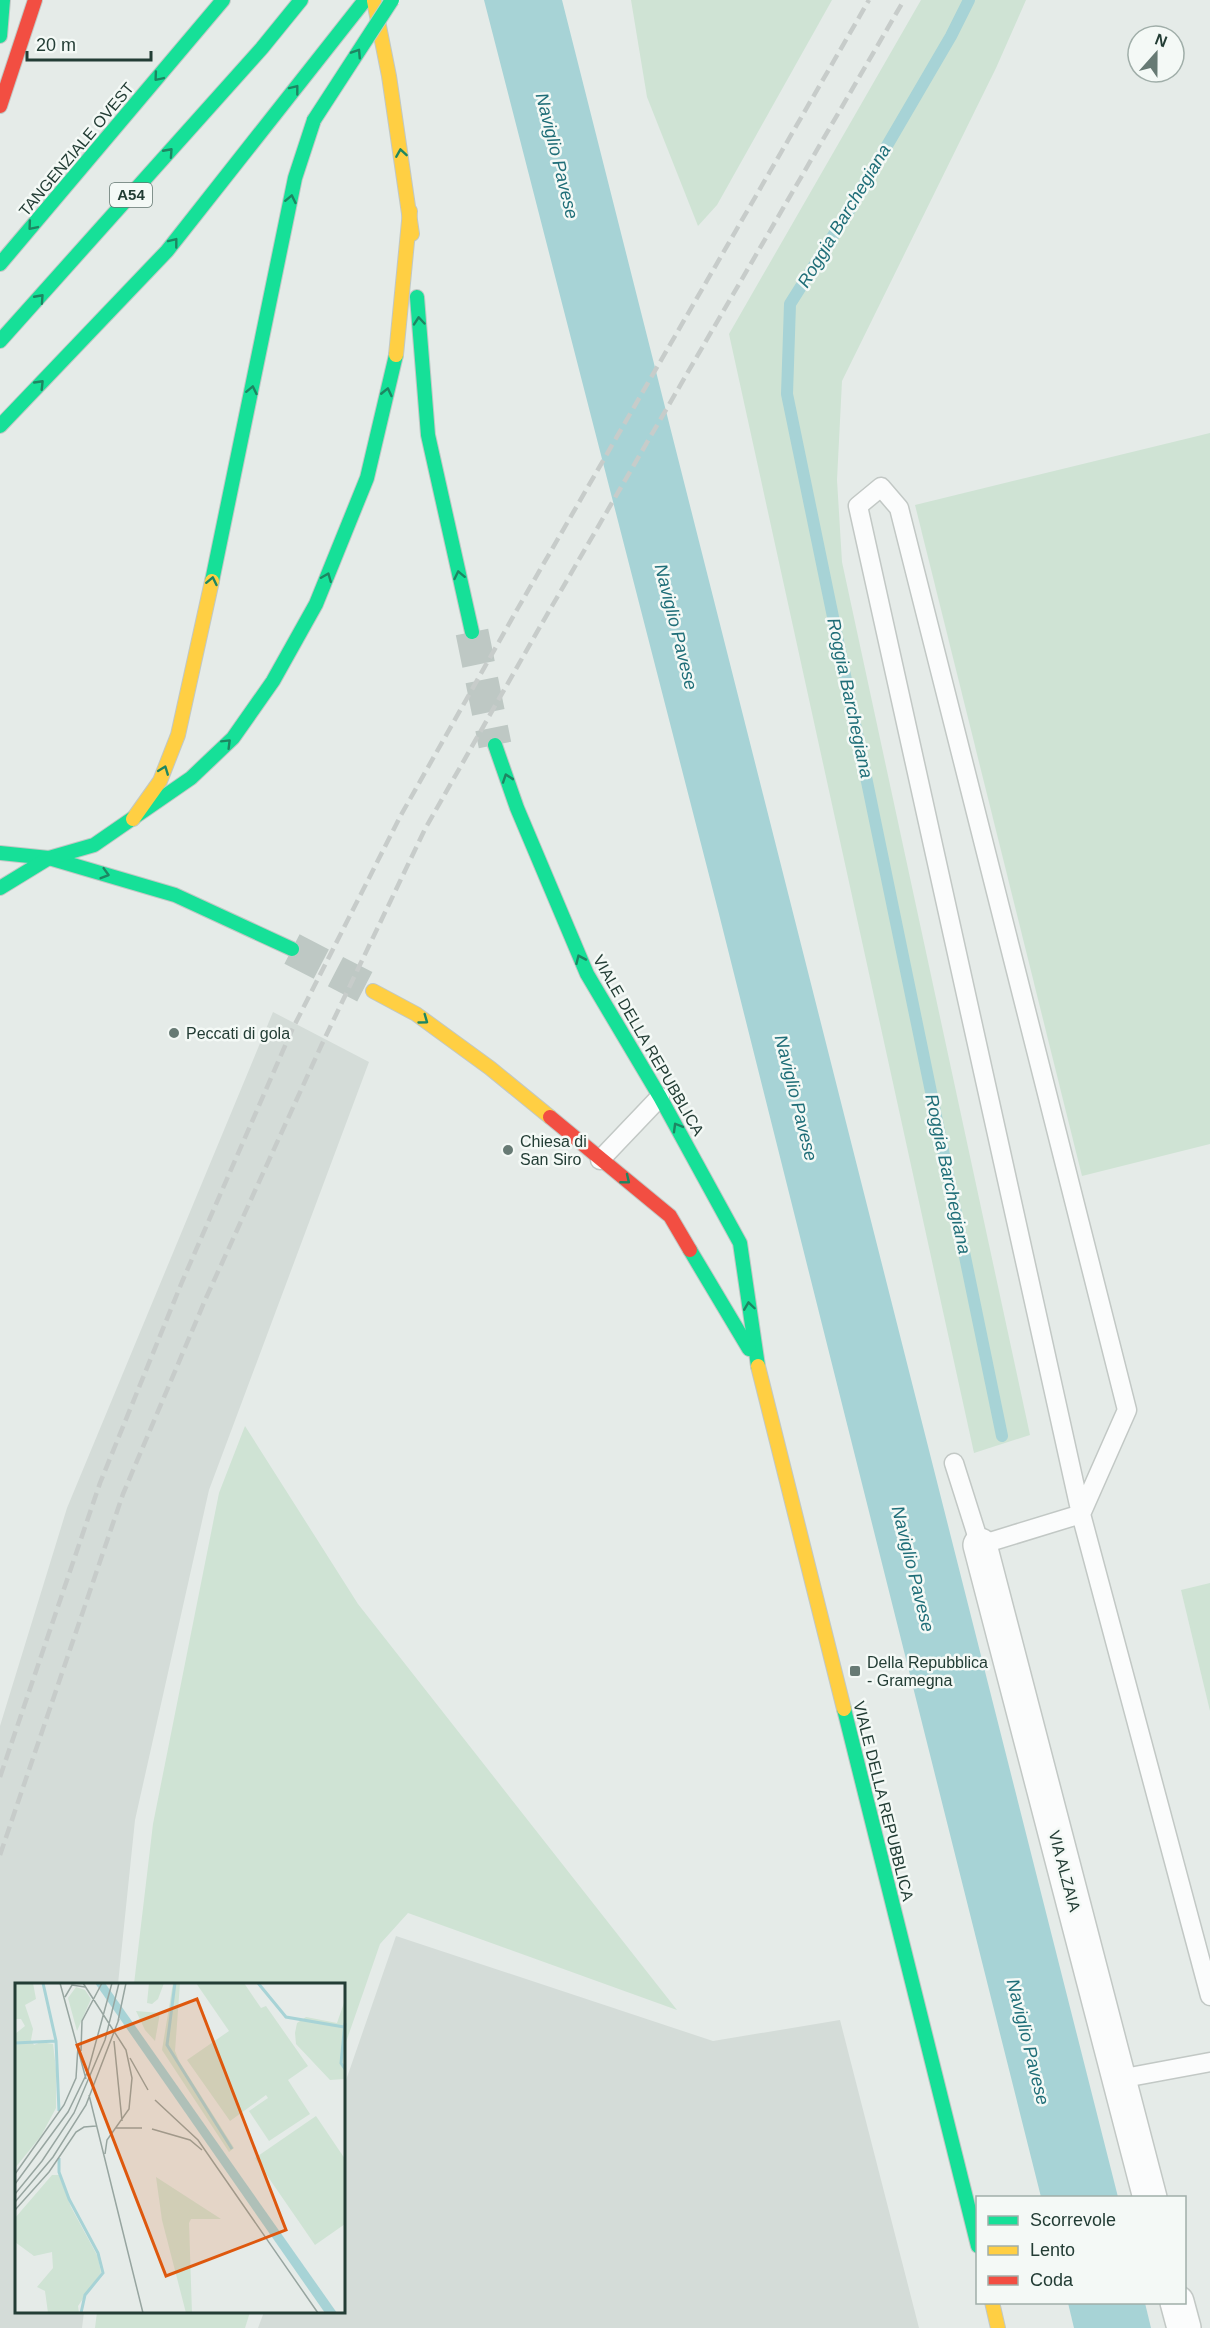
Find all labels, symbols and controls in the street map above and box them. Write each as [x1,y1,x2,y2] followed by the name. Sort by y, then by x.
[27,24,152,62] scale bar
[1126,24,1186,84] north arrow
[1153,30,1170,50] text: N
[36,35,76,55] text: 20 m
[350,49,362,59] one-way arrow
[154,70,165,81] one-way arrow
[16,79,137,219] street label: TANGENZIALE OVEST
[287,85,298,96] one-way arrow
[532,91,582,221] water label: Naviglio Pavese
[793,141,895,291] water label: Roggia Barchegiana
[162,148,173,159] one-way arrow
[396,149,408,158] one-way arrow
[110,183,152,207] road number: A54
[284,195,297,205] one-way arrow
[29,219,40,230] one-way arrow
[166,238,177,249] one-way arrow
[33,294,44,305] one-way arrow
[413,316,426,325] one-way arrow
[33,380,44,391] one-way arrow
[245,386,258,396] one-way arrow
[380,387,393,397] one-way arrow
[651,562,701,692] water label: Naviglio Pavese
[453,570,466,580] one-way arrow
[320,572,332,583] one-way arrow
[205,577,218,587] one-way arrow
[823,616,877,780] water label: Roggia Barchegiana
[220,740,231,751] one-way arrow
[157,765,170,776] one-way arrow
[501,773,514,784] one-way arrow
[99,867,110,879] one-way arrow
[590,952,707,1139] street label: VIALE DELLA REPUBBLICA
[575,954,587,965] one-way arrow
[417,1013,428,1024] one-way arrow
[186,1025,290,1042] place label: Peccati di gola
[167,1026,181,1040] marker: Peccati di gola
[771,1033,821,1163] water label: Naviglio Pavese
[921,1092,975,1256] water label: Roggia Barchegiana
[673,1123,685,1134] one-way arrow
[520,1133,587,1168] place label: Chiesa di San Siro
[501,1143,515,1157] marker: Chiesa di San Siro
[619,1173,630,1184] one-way arrow
[744,1301,756,1310] one-way arrow
[888,1504,938,1634] water label: Naviglio Pavese
[867,1654,988,1689] place label: Della Repubblica - Gramegna
[848,1664,862,1678] marker: Della Repubblica - Gramegna
[850,1699,917,1903] street label: VIALE DELLA REPUBBLICA
[1045,1829,1084,1914] street label: VIA ALZAIA
[1003,1977,1053,2107] water label: Naviglio Pavese
[15,1983,345,2313] inset map
[976,2196,1186,2304] legend
[1030,2210,1116,2230] text: Scorrevole
[1030,2240,1075,2260] text: Lento
[1030,2270,1074,2290] text: Coda

